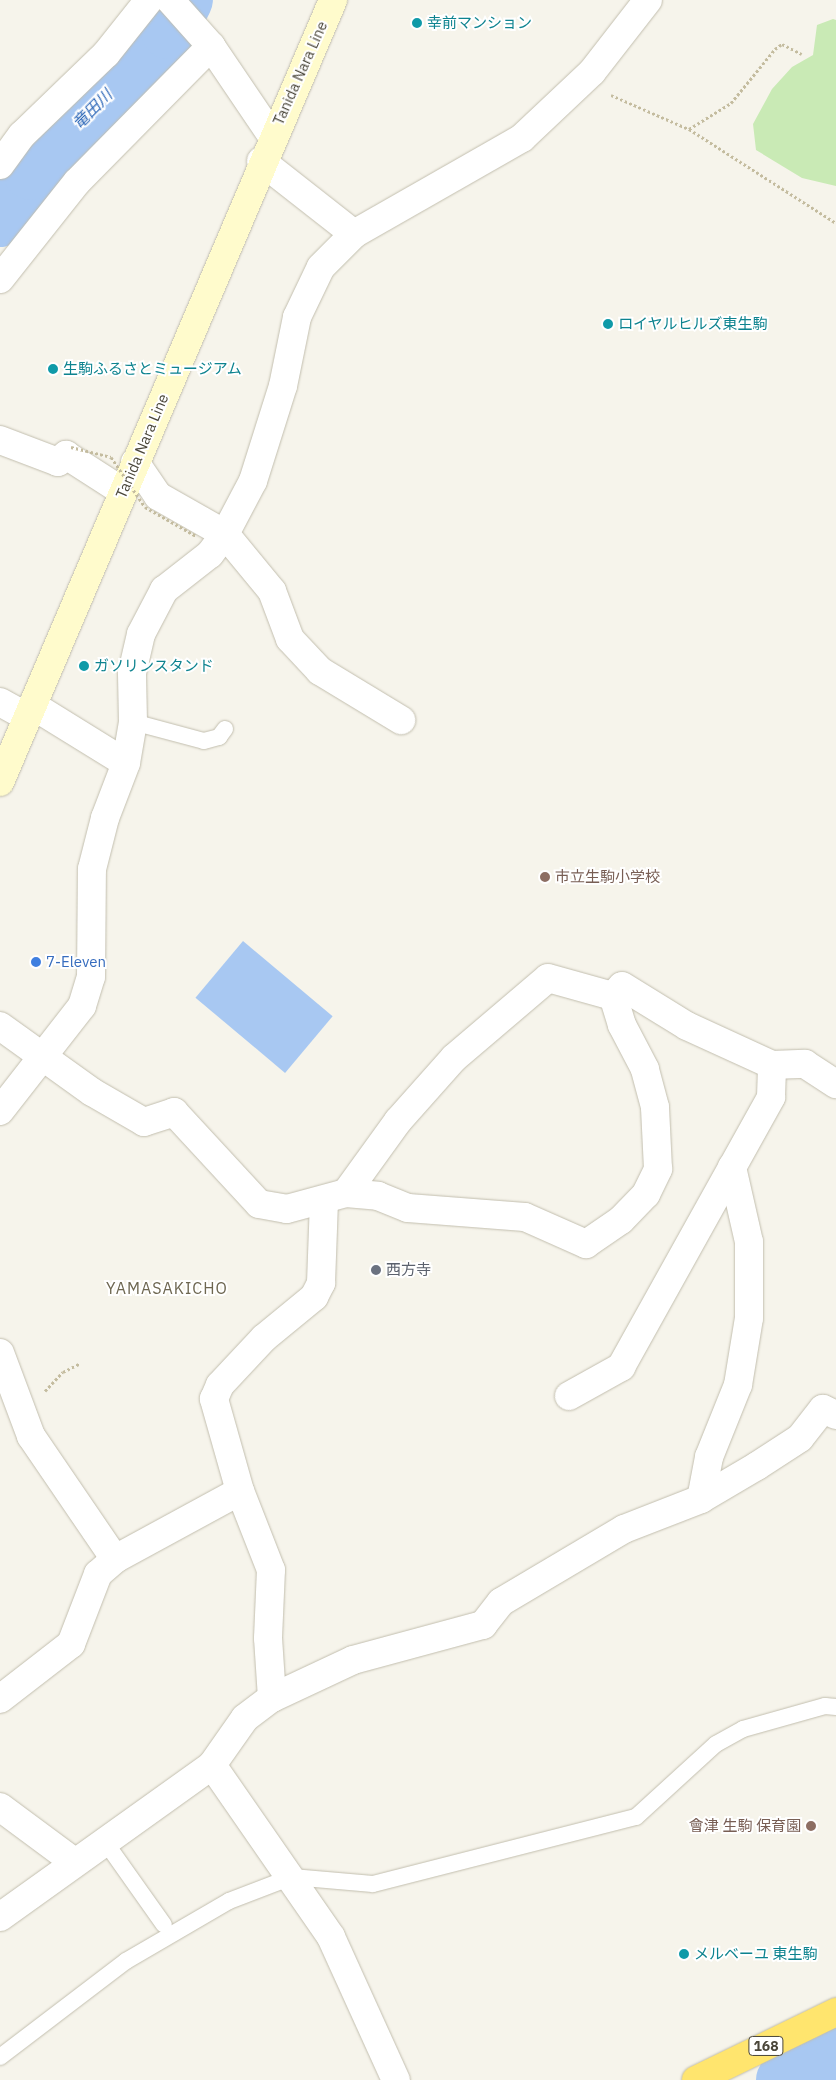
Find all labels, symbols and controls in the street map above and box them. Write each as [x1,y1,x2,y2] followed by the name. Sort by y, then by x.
[427,14,532,32] place label: 幸前マンション
[411,17,423,29] marker: 幸前マンション
[269,18,331,128] street label: Tanida Nara Line
[68,85,116,133] water label: 竜田川
[618,315,768,333] place label: ロイヤルヒルズ東生駒
[602,318,614,330] marker: ロイヤルヒルズ東生駒
[63,360,243,378] place label: 生駒ふるさとミュージアム
[47,363,59,375] marker: 生駒ふるさとミュージアム
[112,391,172,501] street label: Tanida Nara Line
[94,657,214,675] place label: ガソリンスタンド
[78,660,90,672] marker: ガソリンスタンド
[555,868,660,886] place label: 市立生駒小学校
[539,871,551,883] marker: 市立生駒小学校
[46,953,106,971] place label: 7-Eleven
[30,956,42,968] marker: 7-Eleven
[386,1261,431,1279] place label: 西方寺
[370,1264,382,1276] marker: 西方寺
[105,1278,229,1298] district label: YAMASAKICHO
[689,1817,801,1835] place label: 會津 生駒 保育園
[805,1820,817,1832] marker: 會津 生駒 保育園
[694,1945,818,1963] place label: メルベーユ 東生駒
[678,1948,690,1960] marker: メルベーユ 東生駒
[747,2034,785,2058] road number: 168

